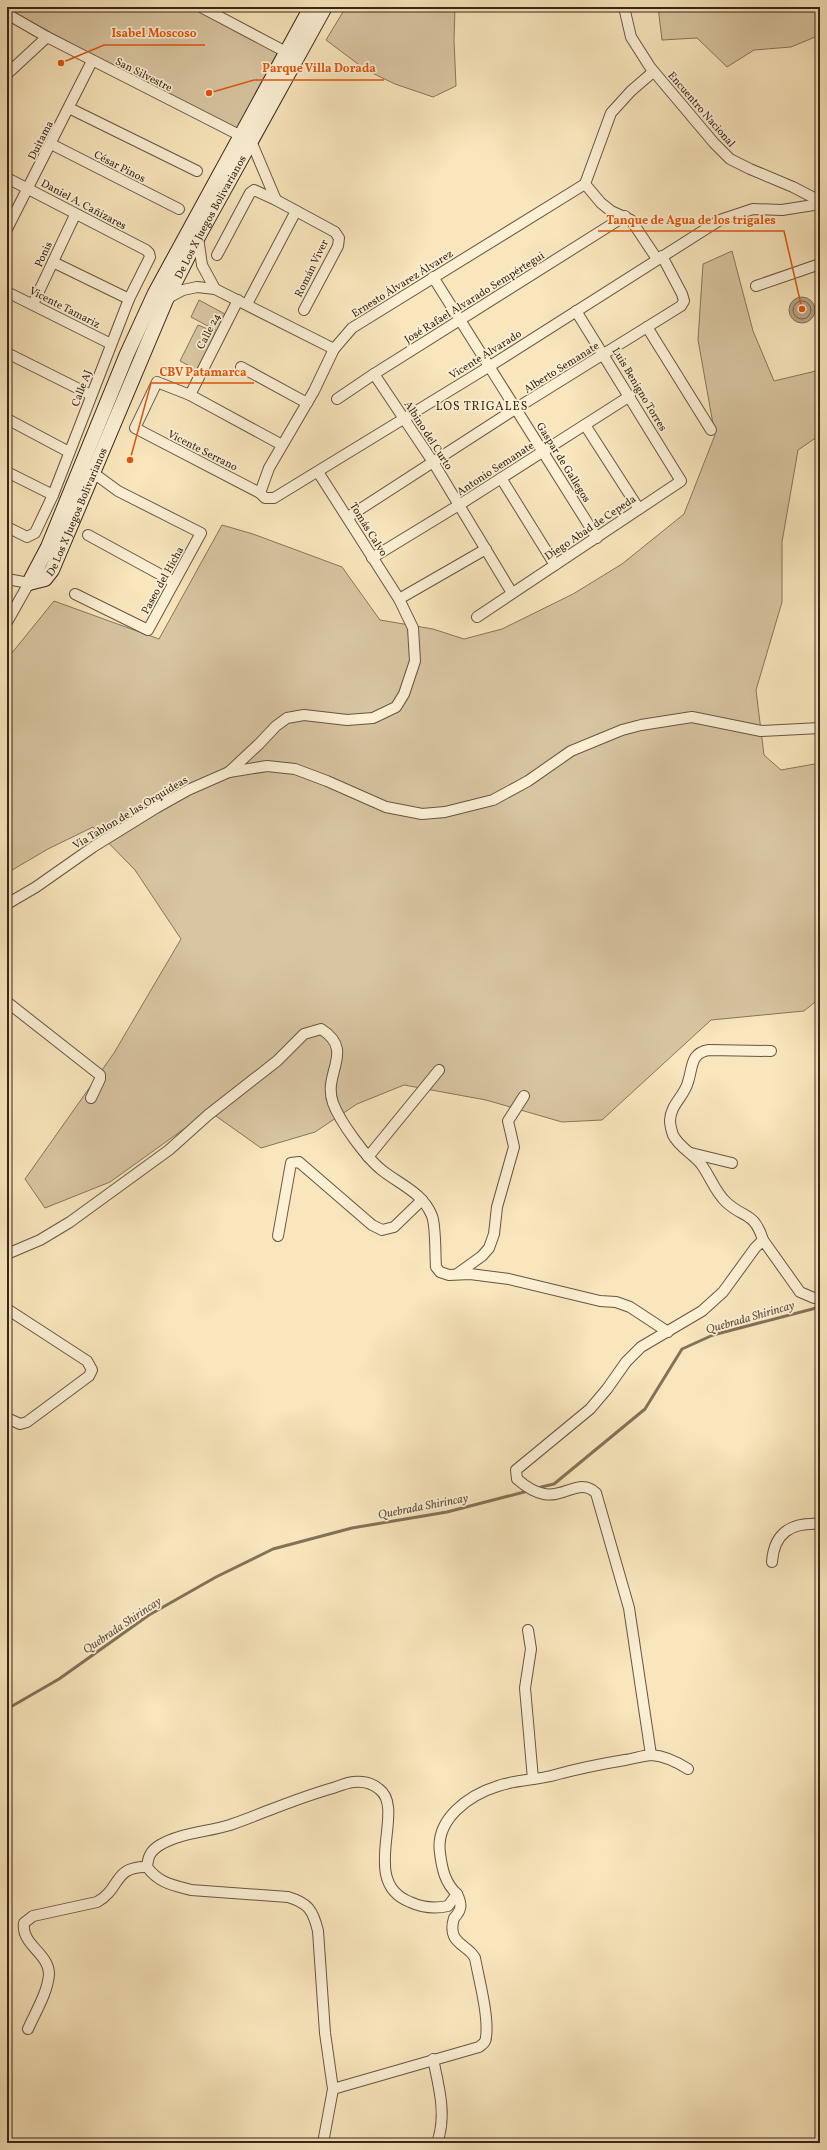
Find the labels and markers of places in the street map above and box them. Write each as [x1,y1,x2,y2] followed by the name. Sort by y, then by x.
[104,21,205,45] callout: Isabel Moscoso
[254,56,384,80] callout: Parque Villa Dorada
[598,207,784,231] callout: Tanque de Agua de los trigales
[151,359,254,383] callout: CBV Patamarca

